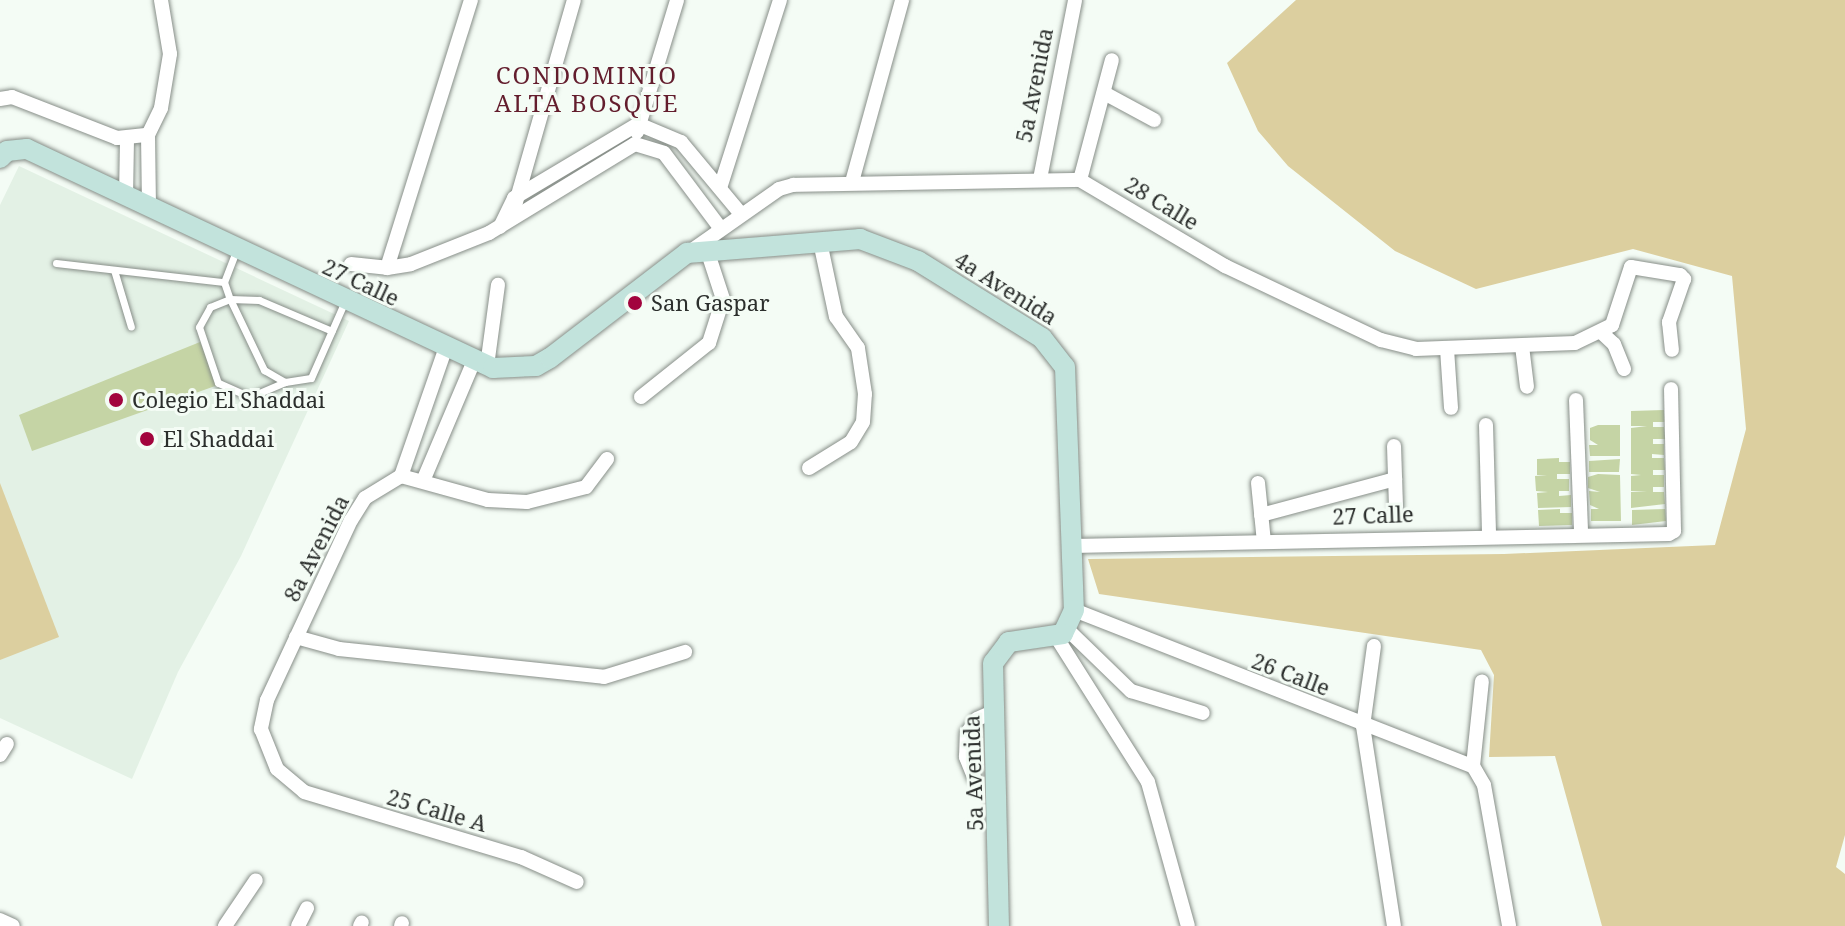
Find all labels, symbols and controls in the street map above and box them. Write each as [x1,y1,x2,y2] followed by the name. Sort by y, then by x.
[1010,25,1058,145] street label: 5a Avenida
[494,61,680,117] district label: CONDOMINIO ALTA BOSQUE
[1120,171,1204,235] street label: 28 Calle
[950,246,1062,330] street label: 4a Avenida
[318,253,404,311] street label: 27 Calle
[651,290,770,316] place label: San Gaspar
[626,294,644,312] marker: San Gaspar
[132,387,325,413] place label: Colegio El Shaddai
[107,391,125,409] marker: Colegio El Shaddai
[163,426,274,452] place label: El Shaddai
[138,430,156,448] marker: El Shaddai
[278,490,354,606] street label: 8a Avenida
[1332,500,1414,530] street label: 27 Calle
[1248,647,1334,701] street label: 26 Calle
[958,714,988,832] street label: 5a Avenida
[384,783,490,837] street label: 25 Calle A

